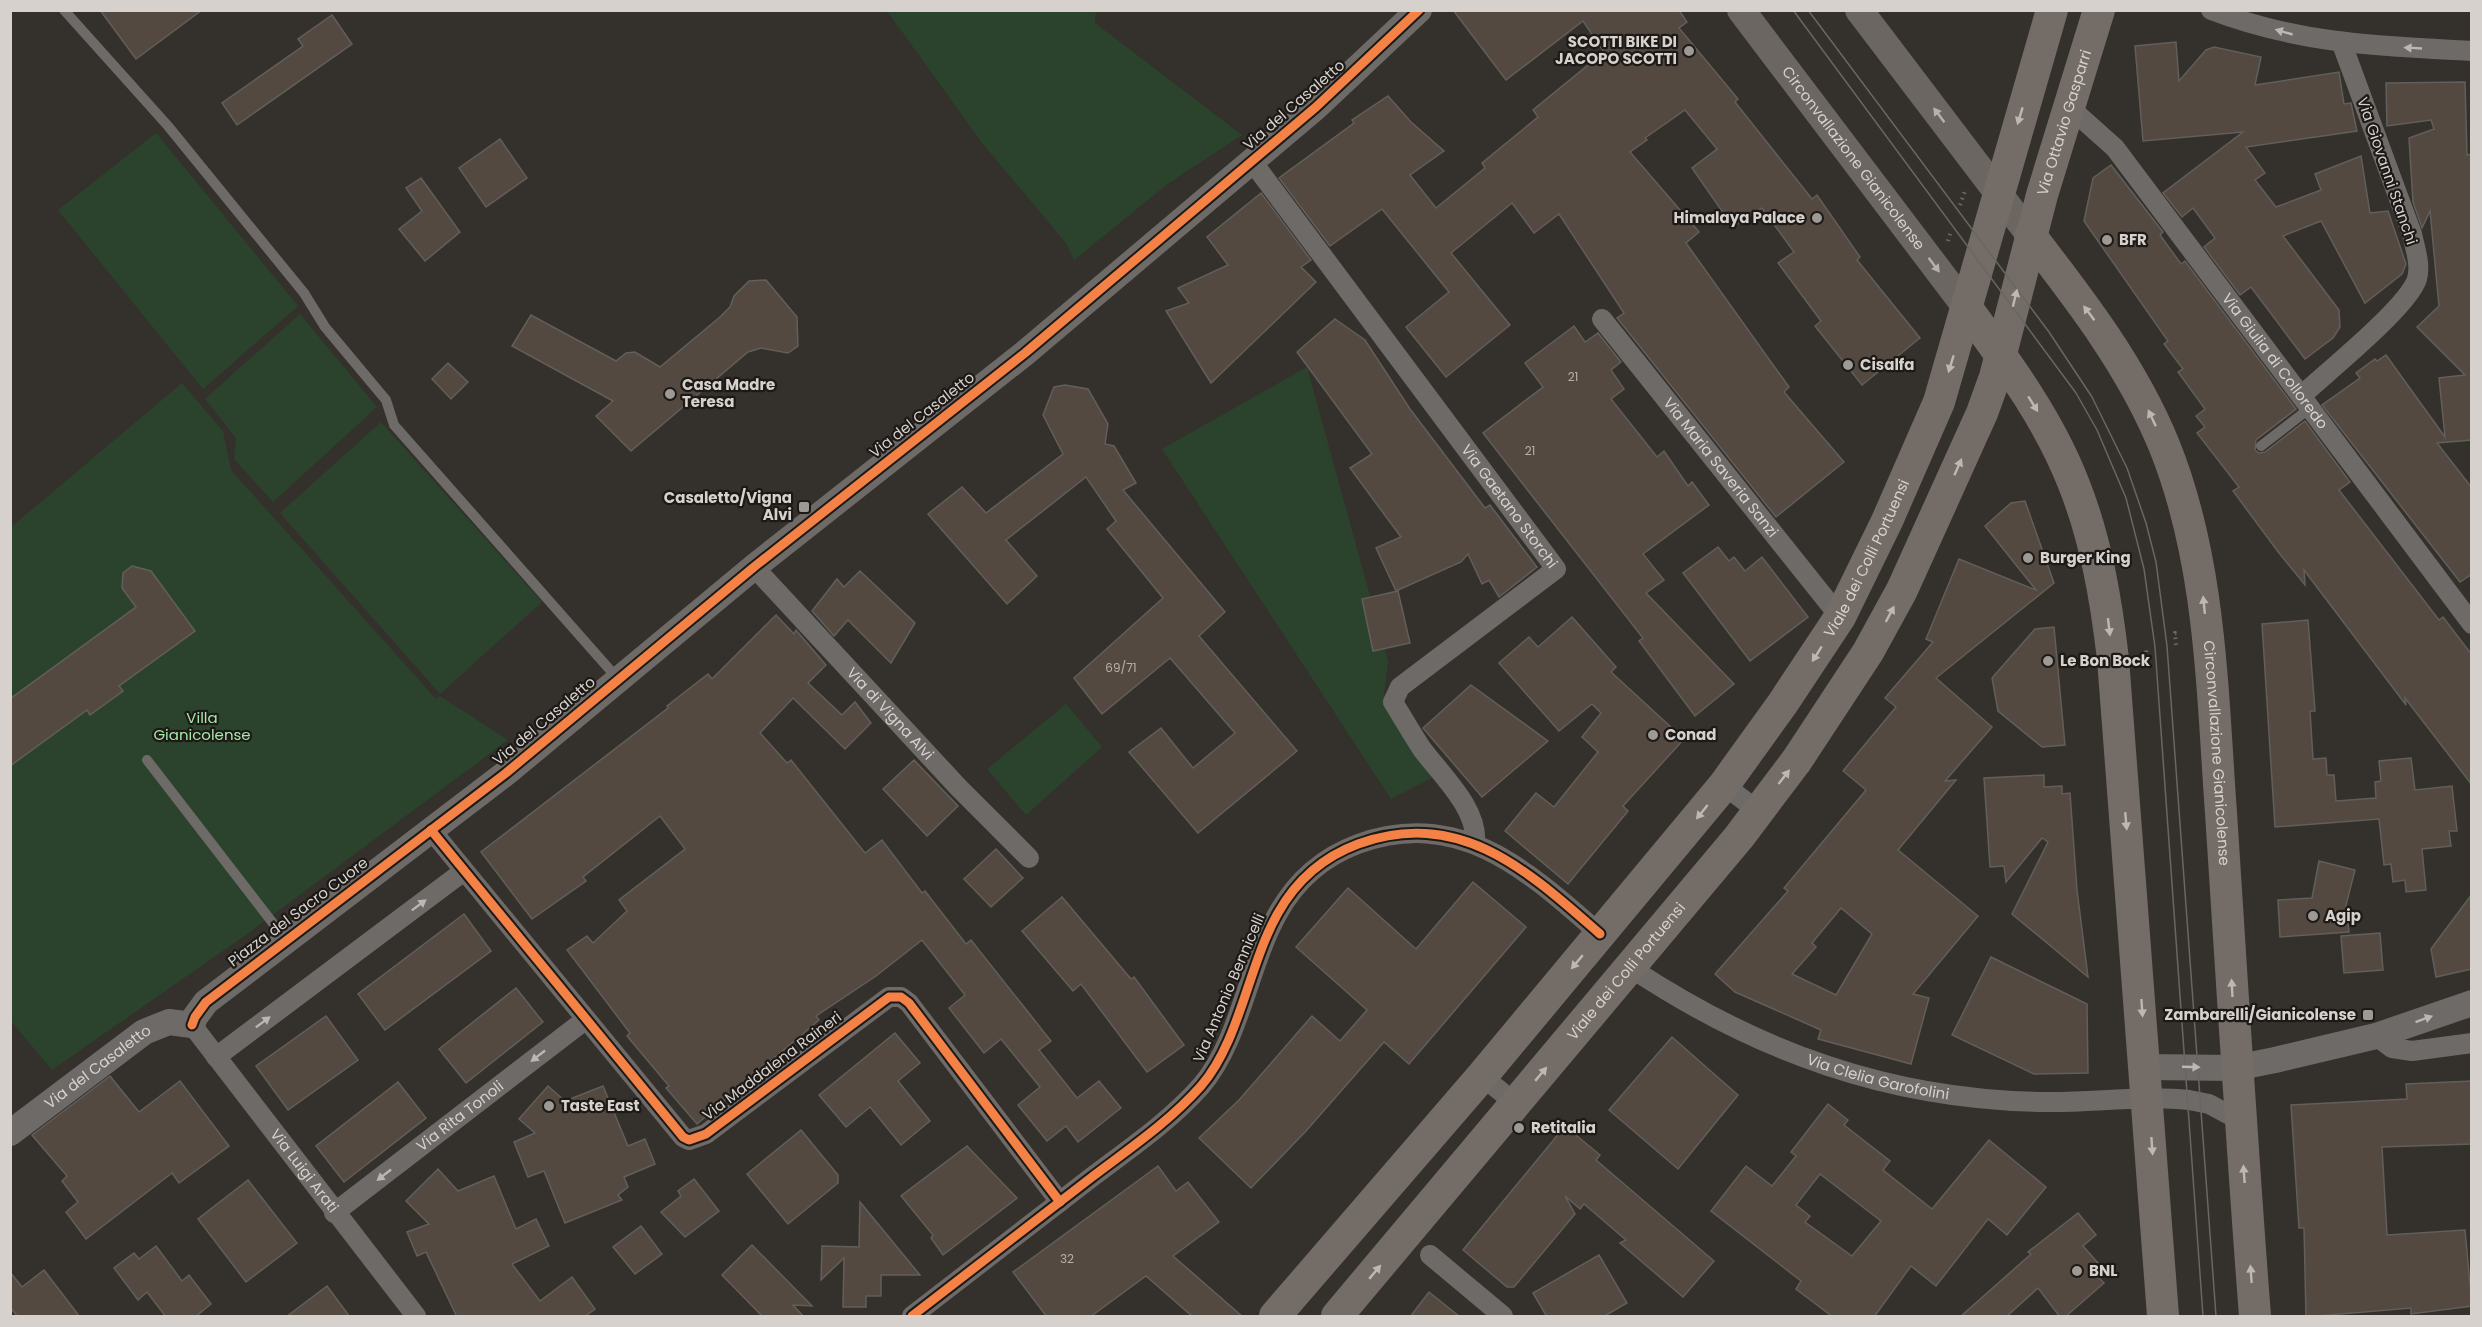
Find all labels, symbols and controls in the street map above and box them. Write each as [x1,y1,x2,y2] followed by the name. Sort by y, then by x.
[2275,27,2293,36] one-way arrow
[1555,31,1677,69] place label: SCOTTI BIKE DI JACOPO SCOTTI
[2404,43,2423,52] one-way arrow
[1682,44,1696,58] marker: SCOTTI BIKE DI JACOPO SCOTTI
[2032,47,2096,198] street label: Via Ottavio Gasparri
[1238,55,1349,155] street label: Via del Casaletto
[1777,62,1930,254] street label: Circonvallazione Gianicolense
[2352,94,2423,247] street label: Via Giovanni Stanchi
[2015,107,2024,125] one-way arrow
[1934,108,1946,123] one-way arrow
[1674,207,1805,228] place label: Himalaya Palace
[1810,211,1824,225] marker: Himalaya Palace
[2119,229,2147,250] place label: BFR
[2100,233,2114,247] marker: BFR
[1927,258,1939,273] one-way arrow
[2217,288,2333,433] street label: Via Giulia di Colloredo
[2010,289,2020,307] one-way arrow
[2083,305,2095,321] one-way arrow
[1860,354,1914,375] place label: Cisalfa
[1946,355,1955,373] one-way arrow
[1841,358,1855,372] marker: Cisalfa
[865,367,979,462] street label: Via del Casaletto
[1568,368,1578,385] house number: 21
[682,374,775,412] place label: Casa Madre Teresa
[663,387,677,401] marker: Casa Madre Teresa
[1659,393,1783,542] street label: Via Maria Saveria Sanzi
[2027,396,2038,412] one-way arrow
[2147,410,2156,427] one-way arrow
[1456,440,1563,572] street label: Via Gaetano Storchi
[1525,442,1535,459] house number: 21
[1953,457,1963,475] one-way arrow
[1818,476,1914,641] street label: Viale dei Colli Portuensi
[664,487,792,525] place label: Casaletto/Vigna Alvi
[797,500,811,514] marker: Casaletto/Vigna Alvi
[2040,547,2131,568] place label: Burger King
[2021,551,2035,565] marker: Burger King
[2199,596,2209,615] one-way arrow
[1885,605,1895,622] one-way arrow
[2105,618,2114,637] one-way arrow
[2198,639,2235,866] street label: Circonvallazione Gianicolense
[1811,646,1822,662] one-way arrow
[2060,650,2151,671] place label: Le Bon Bock
[2041,654,2055,668] marker: Le Bon Bock
[1105,659,1137,676] house number: 69/71
[842,662,939,764] street label: Via di Vigna Alvi
[488,671,600,770] street label: Via del Casaletto
[153,707,251,745] park label: Villa Gianicolense
[1665,724,1716,745] place label: Conad
[1646,728,1660,742] marker: Conad
[1778,769,1790,785] one-way arrow
[1695,804,1708,820] one-way arrow
[2121,812,2131,831] one-way arrow
[223,852,372,971] street label: Piazza del Sacro Cuore
[1562,898,1690,1044] street label: Viale dei Colli Portuensi
[411,899,427,911] one-way arrow
[2325,905,2361,926] place label: Agip
[2306,909,2320,923] marker: Agip
[1188,910,1270,1066] street label: Via Antonio Bennicelli
[1571,954,1584,969] one-way arrow
[2227,979,2236,998] one-way arrow
[2137,999,2146,1018] one-way arrow
[2164,1004,2356,1025] place label: Zambarelli/Gianicolense
[698,1006,846,1125] street label: Via Maddalena Raineri
[2361,1008,2375,1022] marker: Zambarelli/Gianicolense
[2415,1013,2433,1023] one-way arrow
[255,1016,270,1028] one-way arrow
[40,1019,154,1113] street label: Via del Casaletto
[1804,1048,1951,1105] street label: Via Clelia Garofolini
[531,1049,546,1061] one-way arrow
[2181,1063,2200,1072] one-way arrow
[1534,1067,1547,1082] one-way arrow
[412,1075,508,1156] street label: Via Rita Tonoli
[561,1095,640,1116] place label: Taste East
[542,1099,556,1113] marker: Taste East
[1531,1117,1596,1138] place label: Retitalia
[1512,1121,1526,1135] marker: Retitalia
[266,1124,344,1217] street label: Via Luigi Arati
[2147,1137,2157,1156] one-way arrow
[2239,1164,2249,1183] one-way arrow
[376,1168,391,1180] one-way arrow
[1060,1250,1074,1267] house number: 32
[2089,1260,2117,1281] place label: BNL
[2070,1264,2084,1278] marker: BNL
[1368,1265,1381,1280] one-way arrow
[2247,1265,2256,1284] one-way arrow

